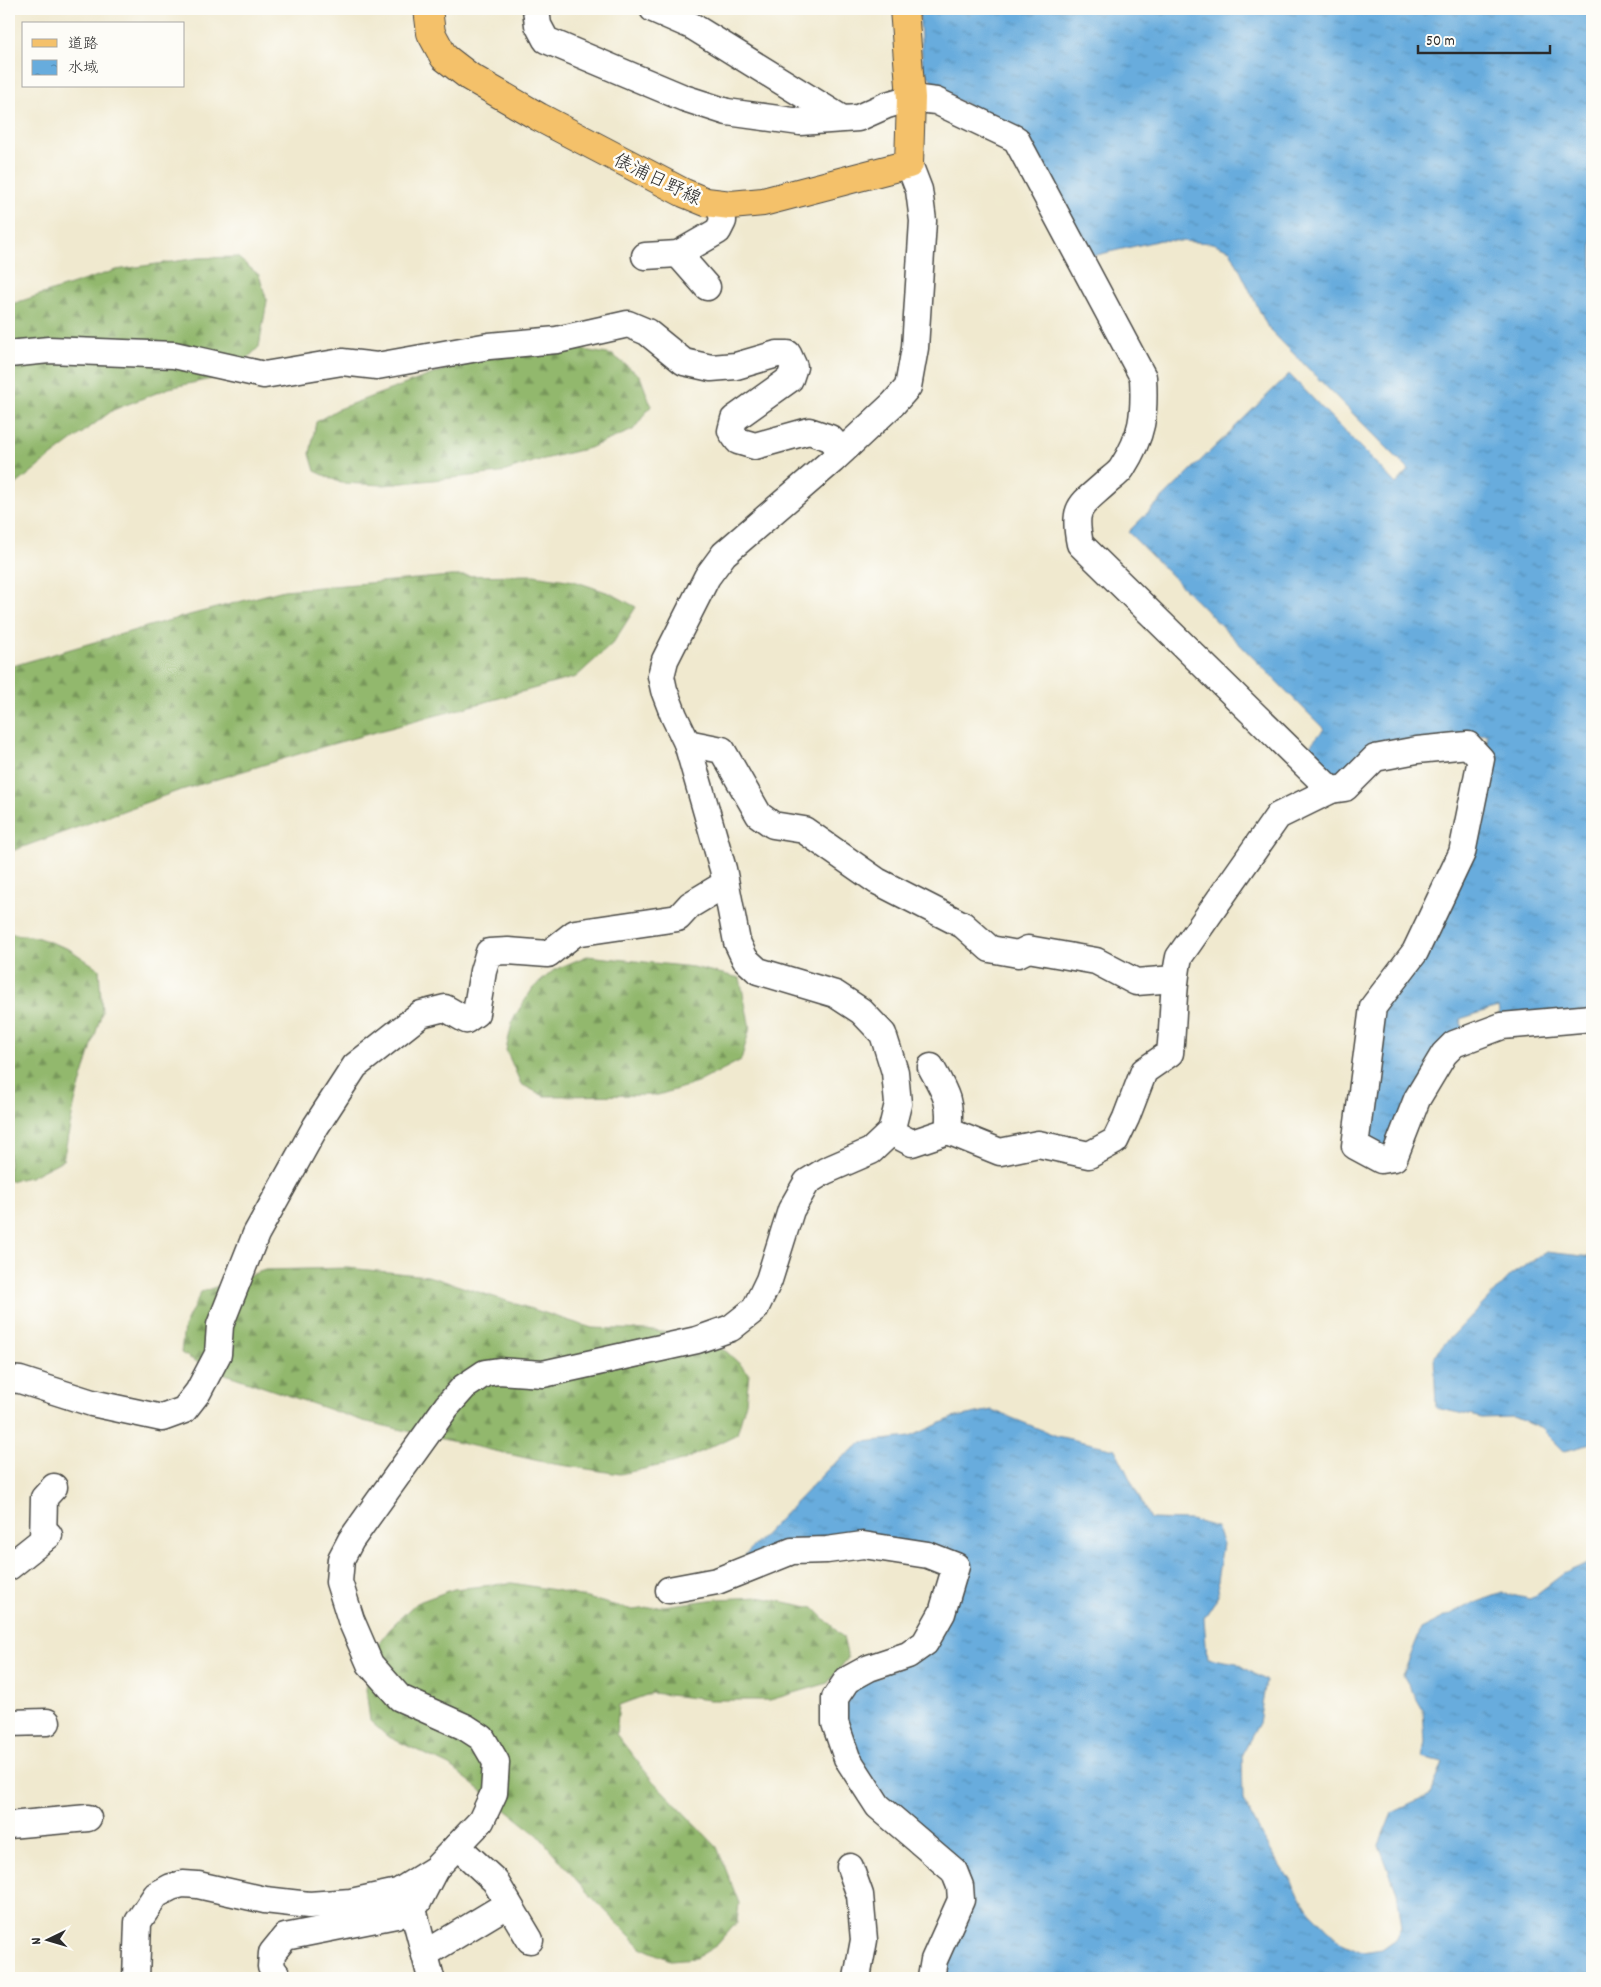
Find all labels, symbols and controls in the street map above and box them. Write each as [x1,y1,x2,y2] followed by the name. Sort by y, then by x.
[22,22,185,88] legend
[1418,22,1551,54] scale bar
[1426,31,1455,53] text: 50 m
[68,34,98,56] text: 道路
[68,58,98,80] text: 水域
[608,148,705,214] street label: 俵浦日野線
[22,1914,72,1964] north arrow
[27,1937,47,1945] text: N

